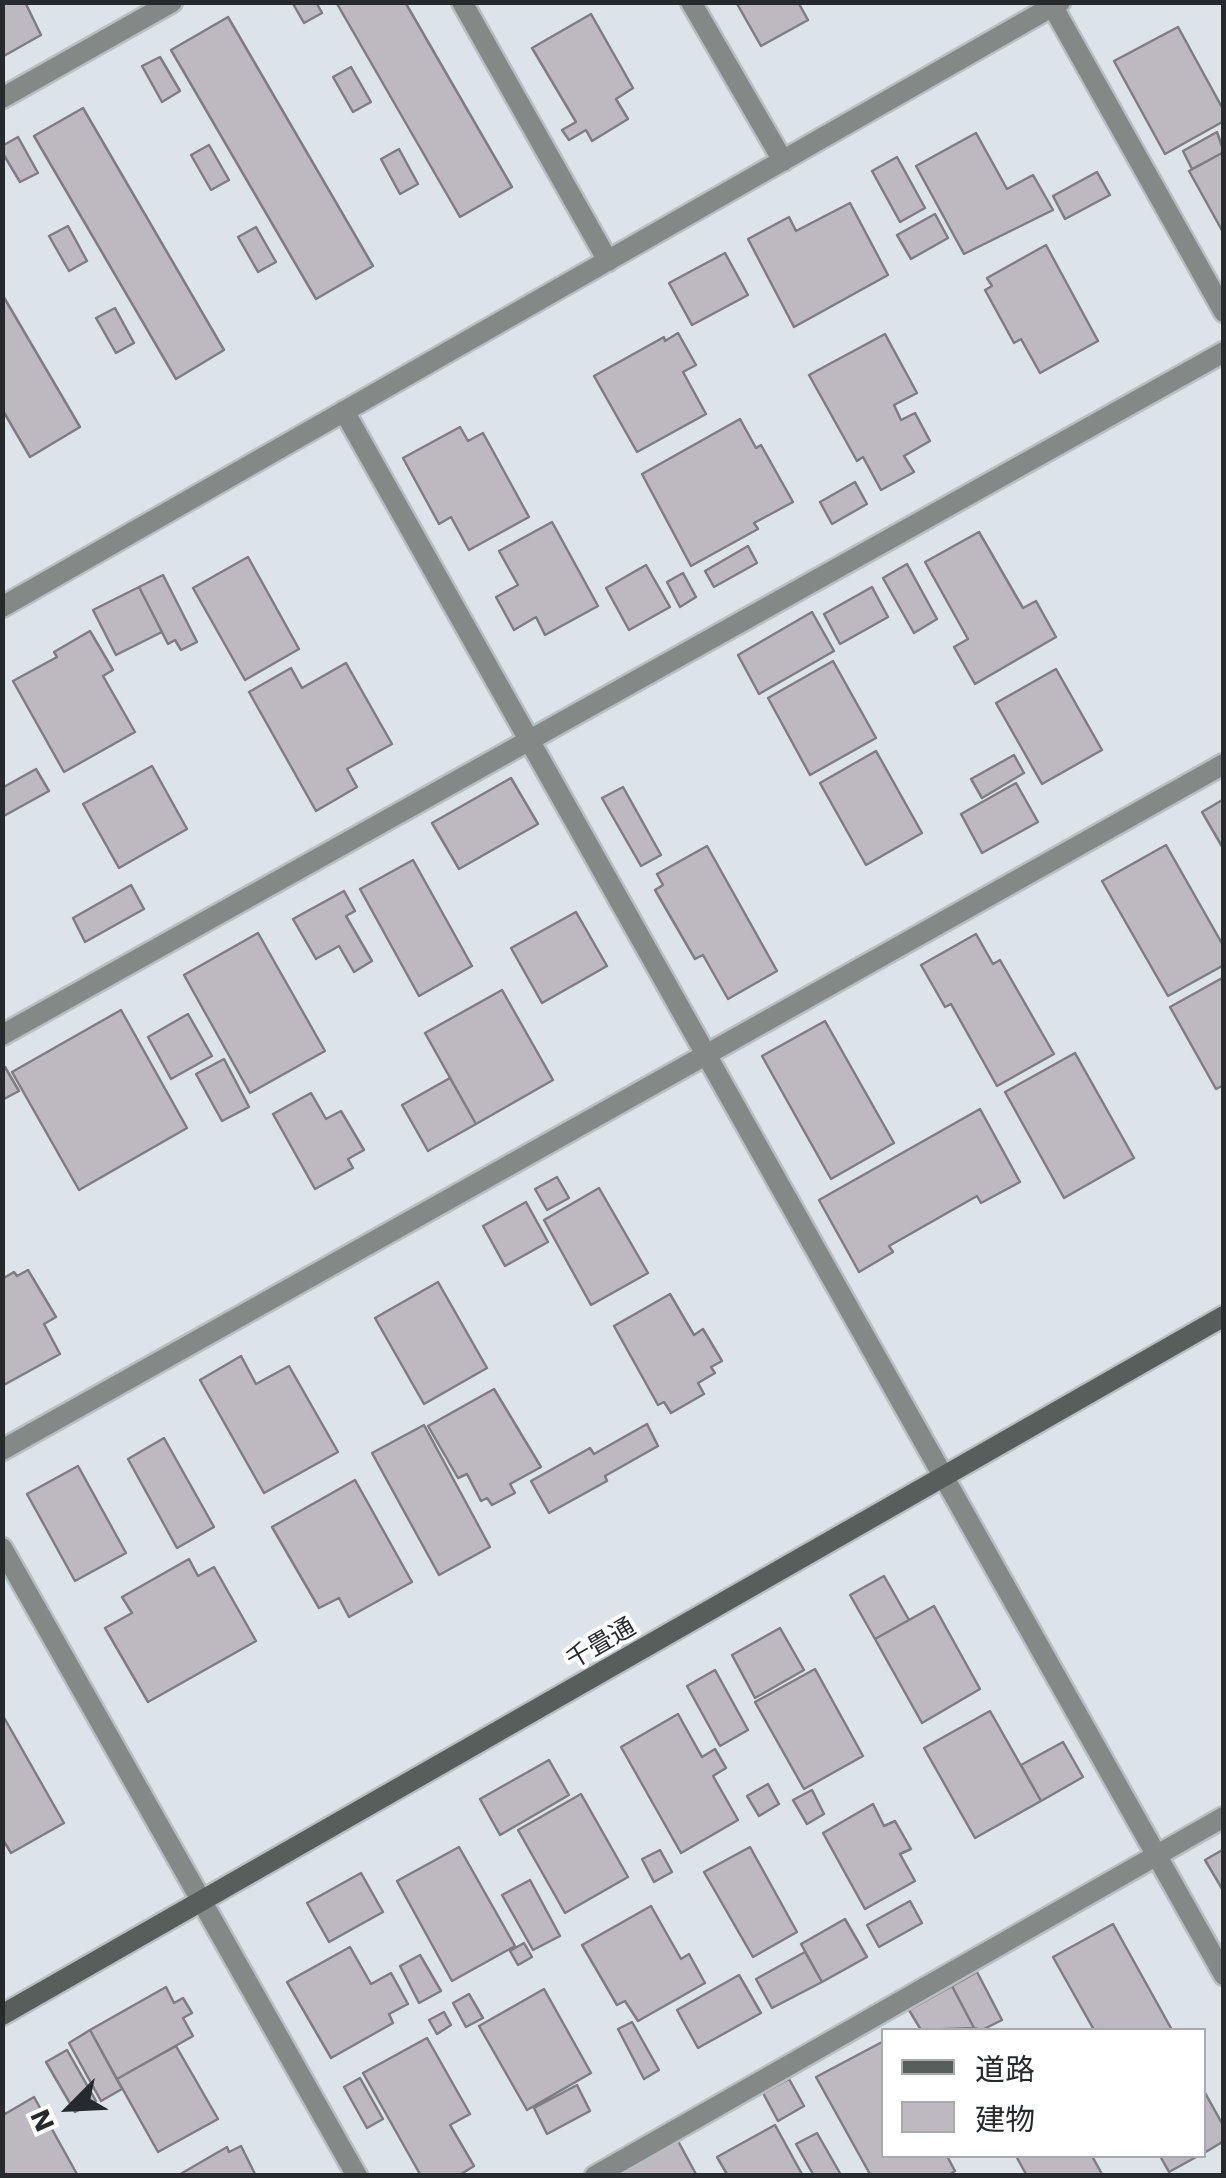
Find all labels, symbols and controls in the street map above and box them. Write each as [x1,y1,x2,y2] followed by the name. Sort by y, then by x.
[561,1612,641,1676] street label: 千畳通
[881,2028,1206,2158] legend
[975,2052,1035,2087] text: 道路
[20,2058,120,2158] north arrow
[975,2102,1035,2137] text: 建物
[23,2104,61,2137] text: N

